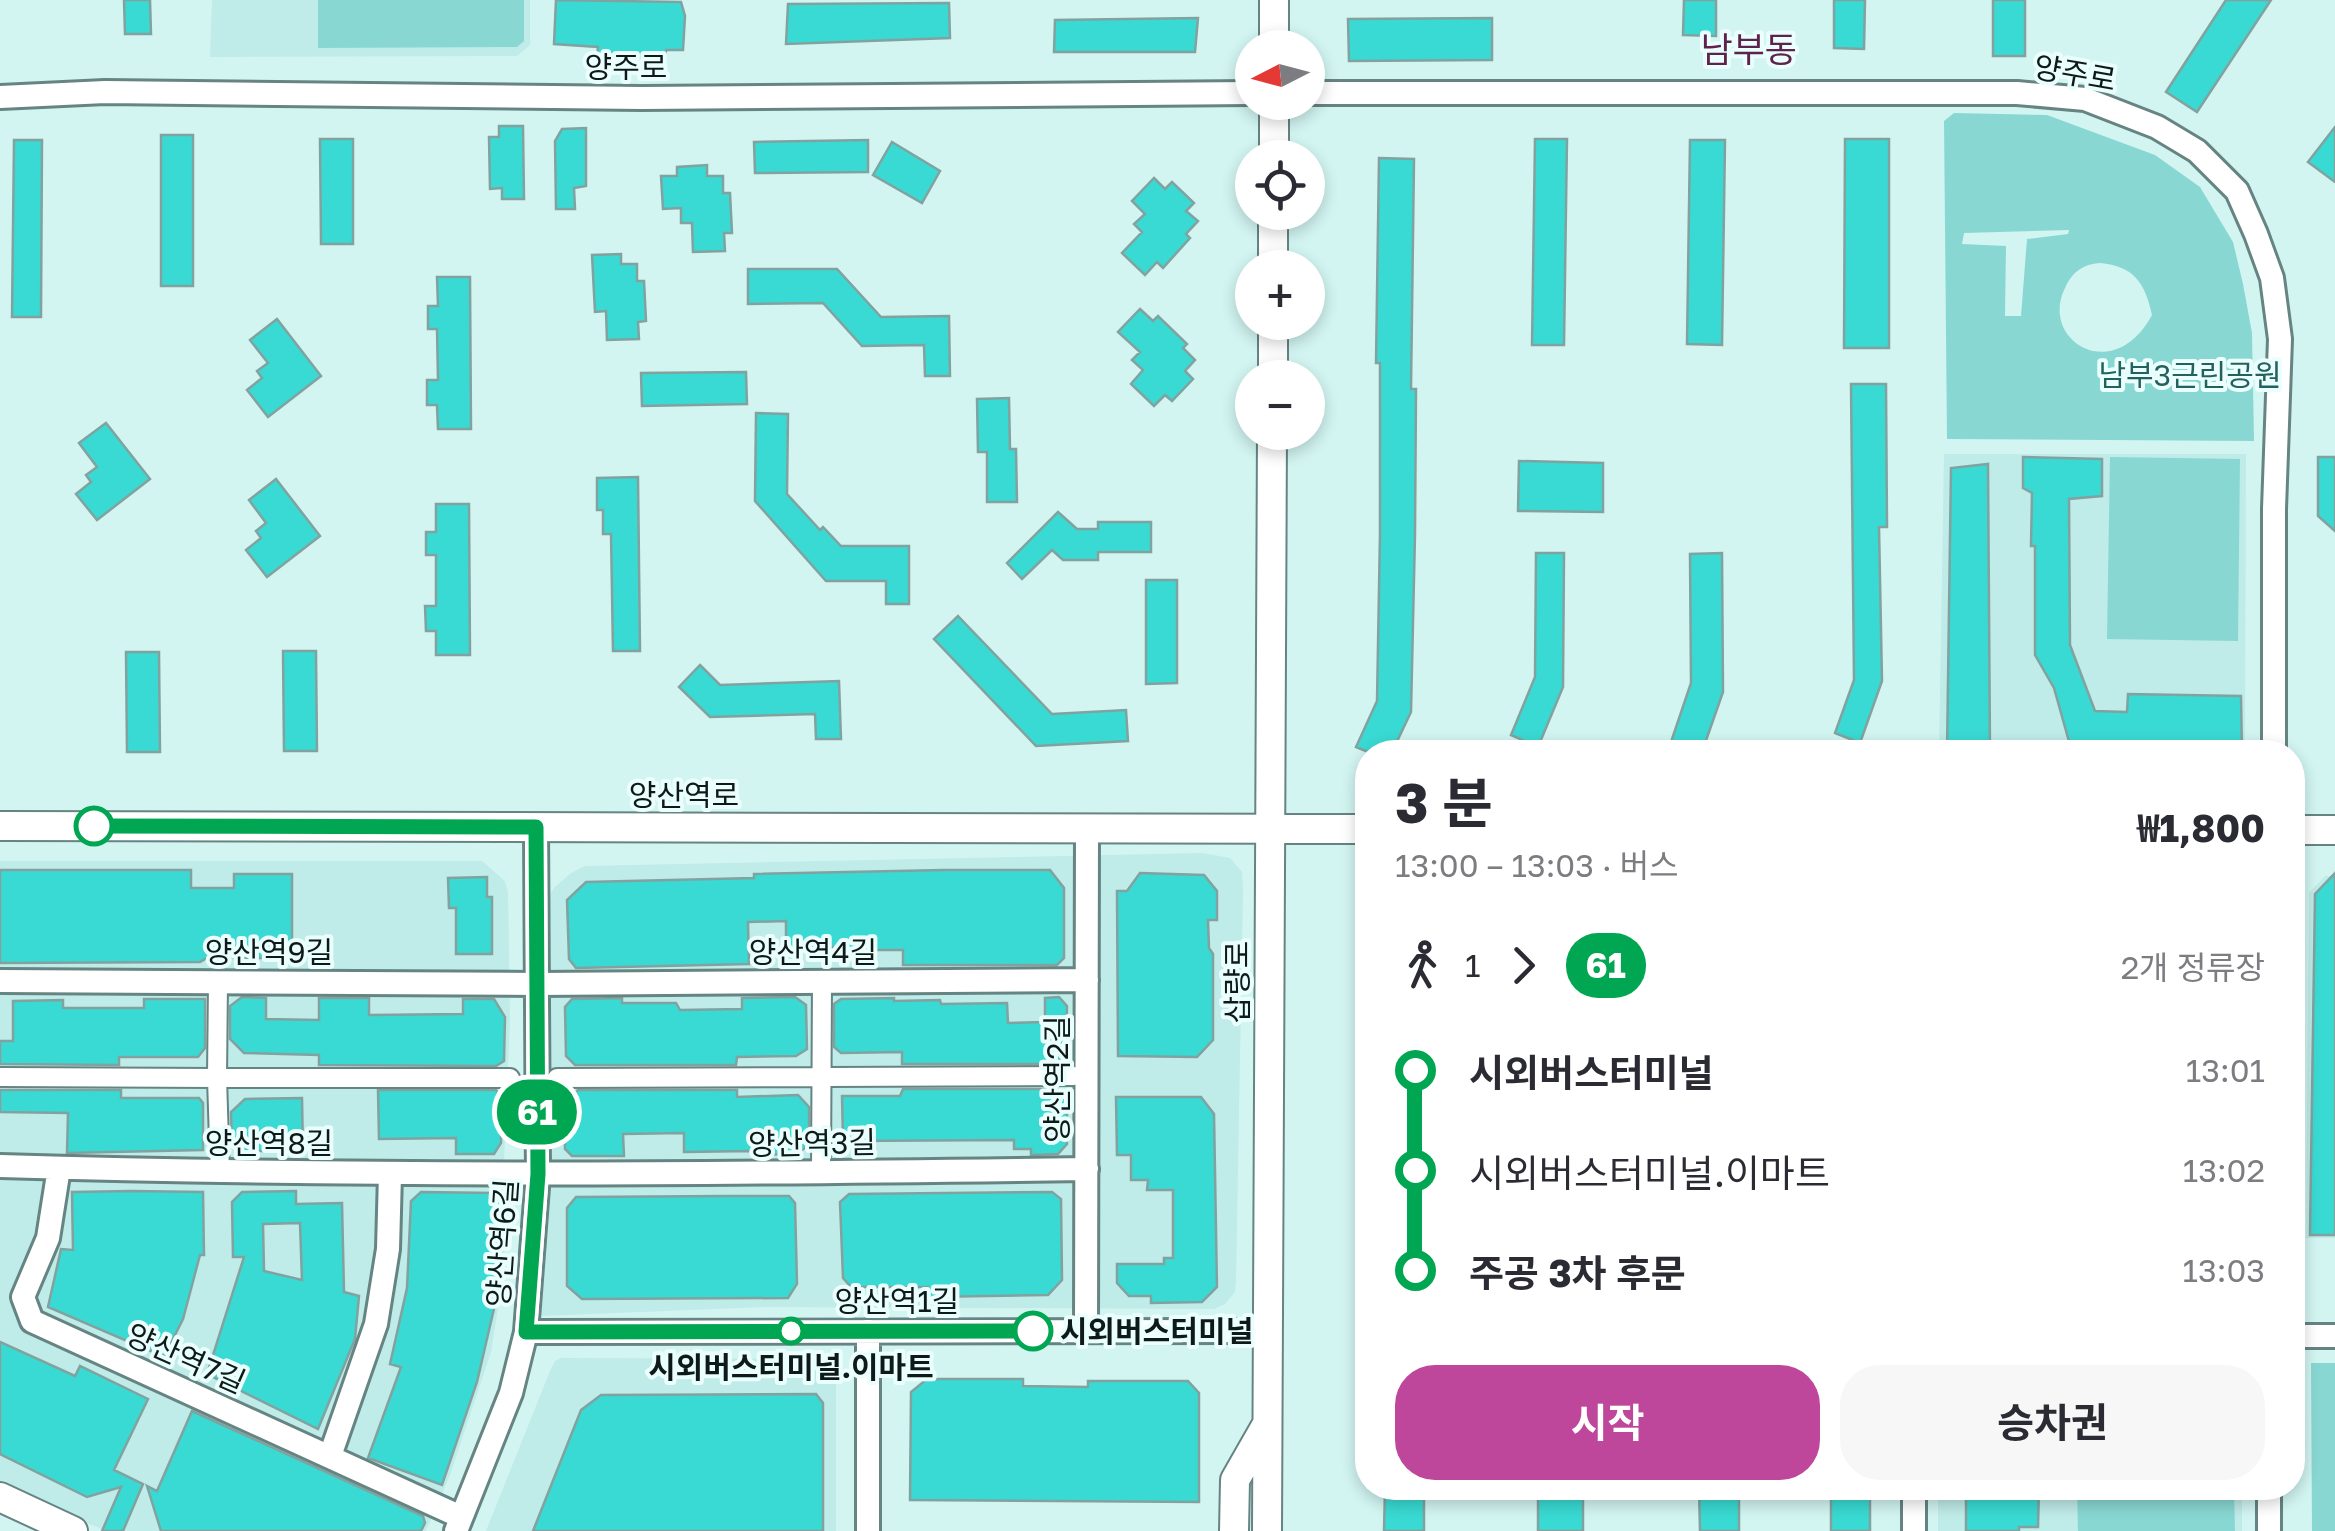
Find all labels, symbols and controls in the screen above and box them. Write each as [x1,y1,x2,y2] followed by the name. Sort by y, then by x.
[1701,28,1797,70] district label: 남부동
[1235,30,1325,120] north arrow
[1235,30,1325,450] map controls
[2031,48,2119,98] street label: 양주로
[585,49,667,85] street label: 양주로
[1235,140,1325,230] button: locate
[1235,250,1325,340] button: +
[2098,357,2282,393] park label: 남부3근린공원
[1235,360,1325,450] button: −
[1395,769,1493,835] text: 3 분
[629,777,739,813] street label: 양산역로
[2137,805,2265,850] text: ₩1,800
[75,807,113,845] unlabelled marker
[1395,846,1678,884] text: 13:00 – 13:03 · 버스
[205,934,333,970] street label: 양산역9길
[749,934,877,970] street label: 양산역4길
[1395,938,1450,993] icon: walk
[1496,938,1551,993] icon: forward
[1219,941,1255,1023] street label: 삽량로
[1586,944,1626,986] text: 61
[1465,946,1481,984] text: 1
[2121,948,2265,986] text: 2개 정류장
[1039,1015,1075,1143] street label: 양산역2길
[1469,1050,1714,1095] text: 시외버스터미널
[2186,1051,2265,1089] text: 13:01
[492,1080,582,1144] line badge: 61
[517,1091,557,1133] text: 61
[748,1124,876,1162] street label: 양산역3길
[205,1125,333,1161] street label: 양산역8길
[1469,1150,1830,1195] text: 시외버스터미널.이마트
[2183,1151,2265,1189] text: 13:02
[480,1178,524,1308] street label: 양산역6길
[1469,1250,1686,1295] text: 주공 3차 후문
[2183,1251,2265,1289] text: 13:03
[835,1283,959,1319] street label: 양산역1길
[1014,1312,1052,1350] marker: 시외버스터미널
[1060,1313,1253,1349] place label: 시외버스터미널
[121,1316,251,1400] street label: 양산역7길
[778,1318,804,1344] marker: 시외버스터미널.이마트
[648,1349,934,1385] place label: 시외버스터미널.이마트
[1395,1365,1820,1480] button: 시작
[1840,1365,2265,1480] button: 승차권

